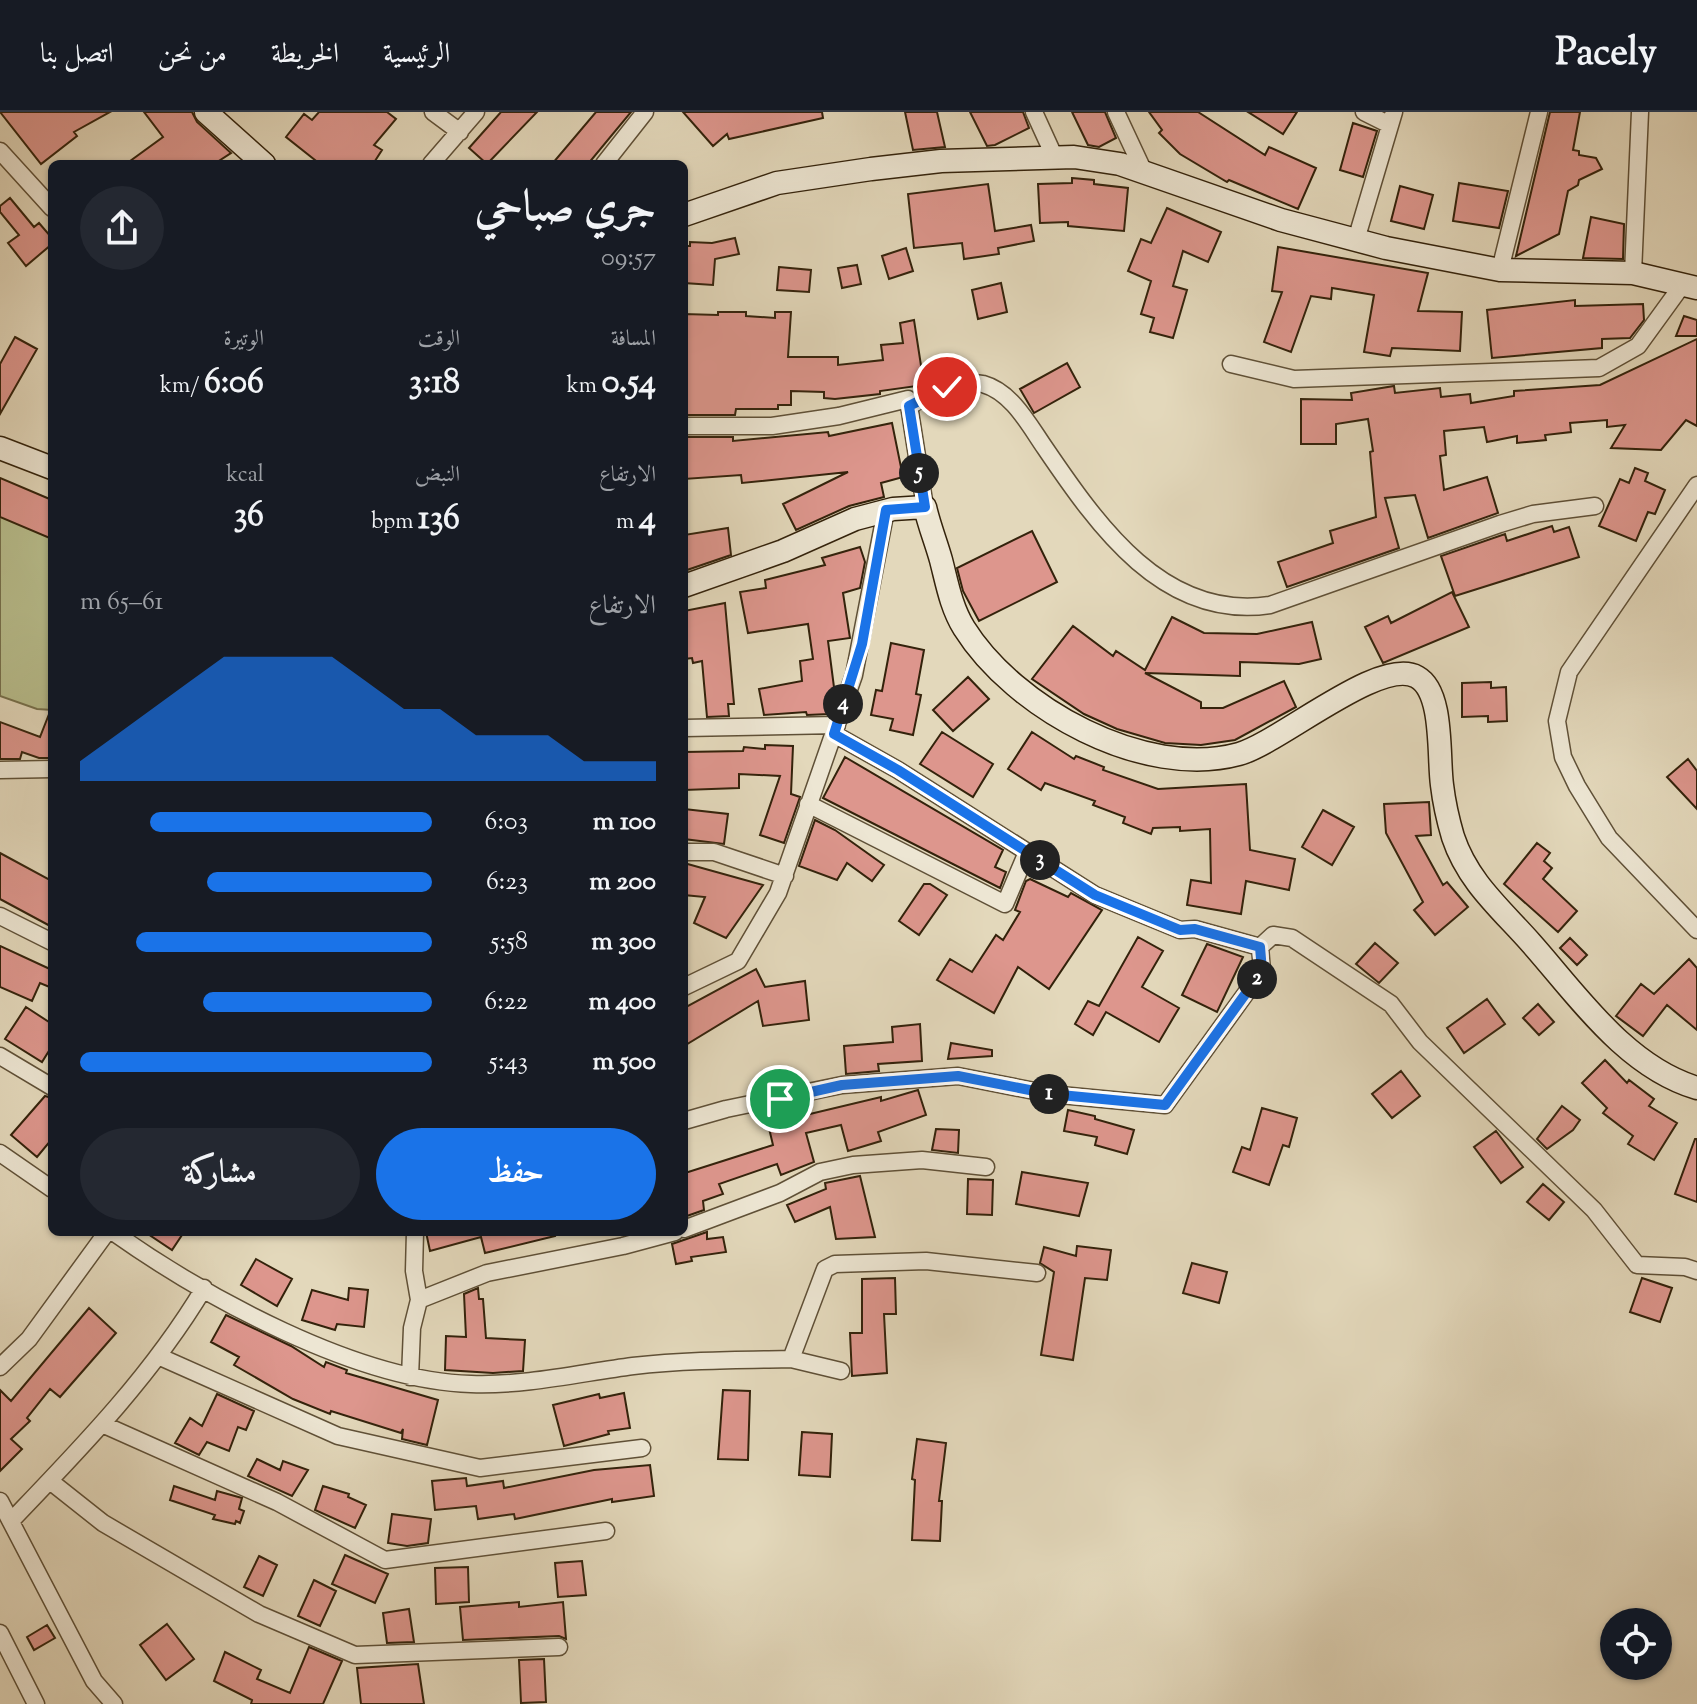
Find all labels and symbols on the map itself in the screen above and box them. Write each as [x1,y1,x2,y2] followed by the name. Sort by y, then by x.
[913,353,981,421] pin
[899,453,939,493] pin: 5
[823,684,863,724] pin: 4
[1020,840,1060,880] pin: 3
[1237,959,1277,999] pin: 2
[746,1065,814,1133] pin
[1029,1074,1069,1114] pin: 1

